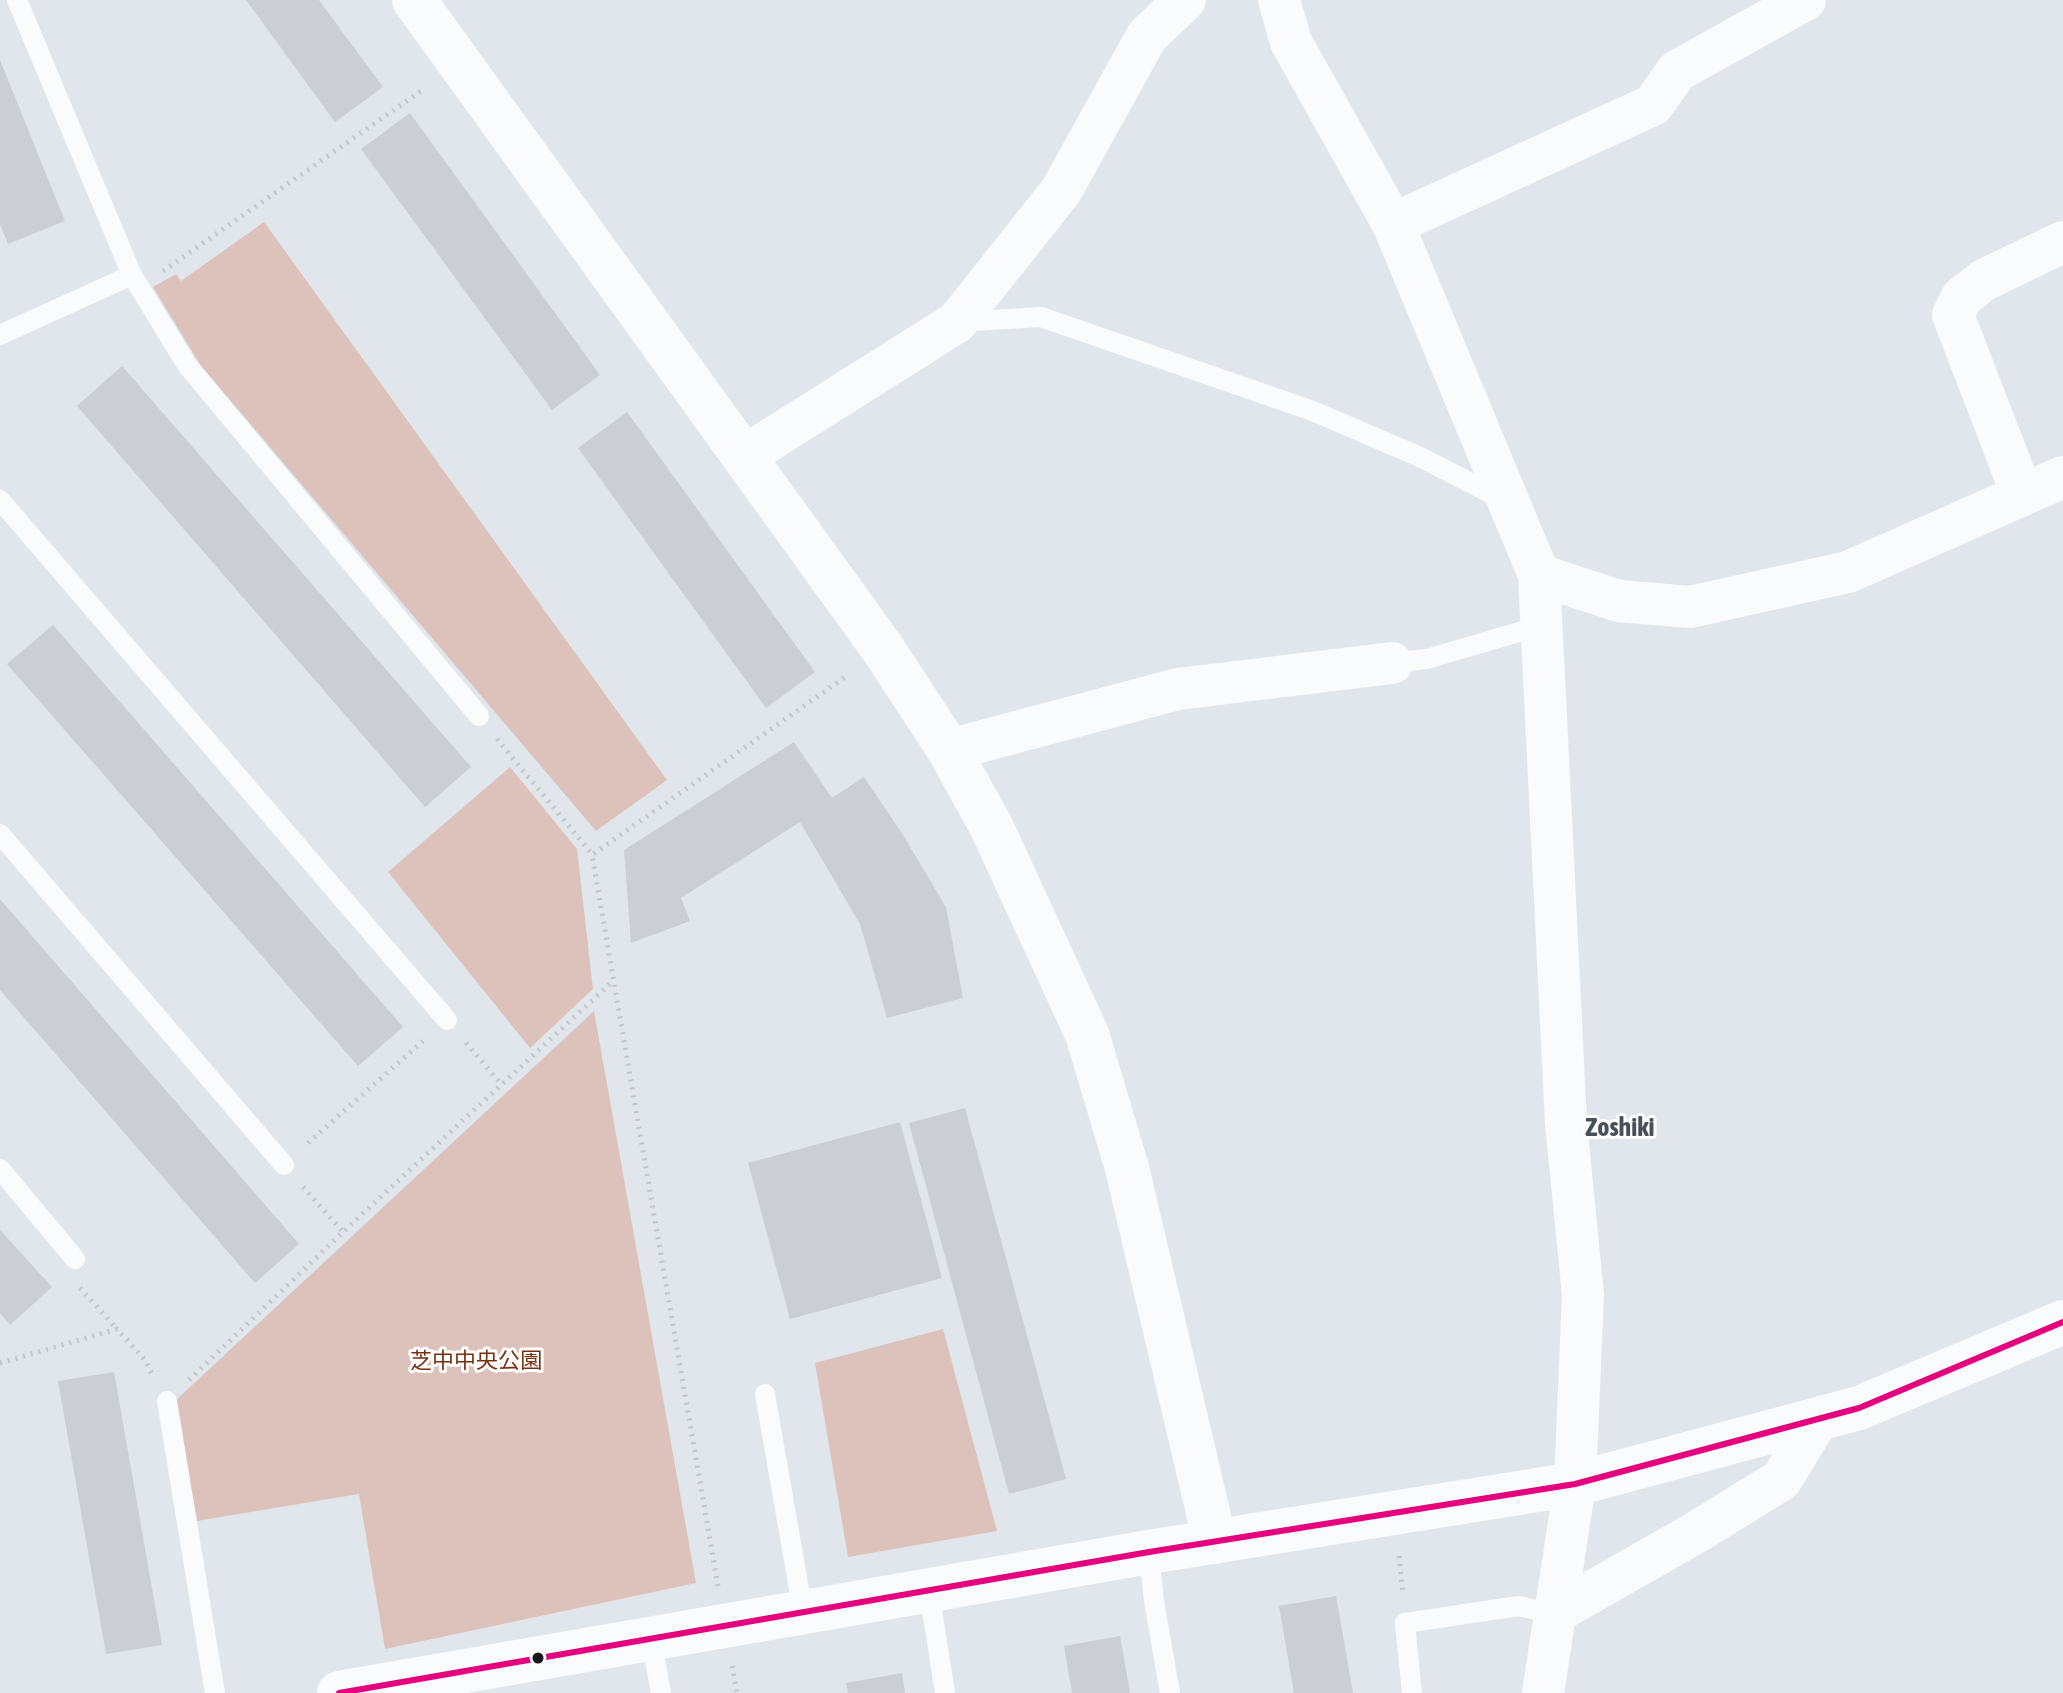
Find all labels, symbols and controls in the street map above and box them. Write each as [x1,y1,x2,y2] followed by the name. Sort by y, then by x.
[1586,1112,1654,1144] district label: Zoshiki
[410,1348,542,1374] park label: 芝中中央公園
[530,1650,546,1666] unlabelled marker

